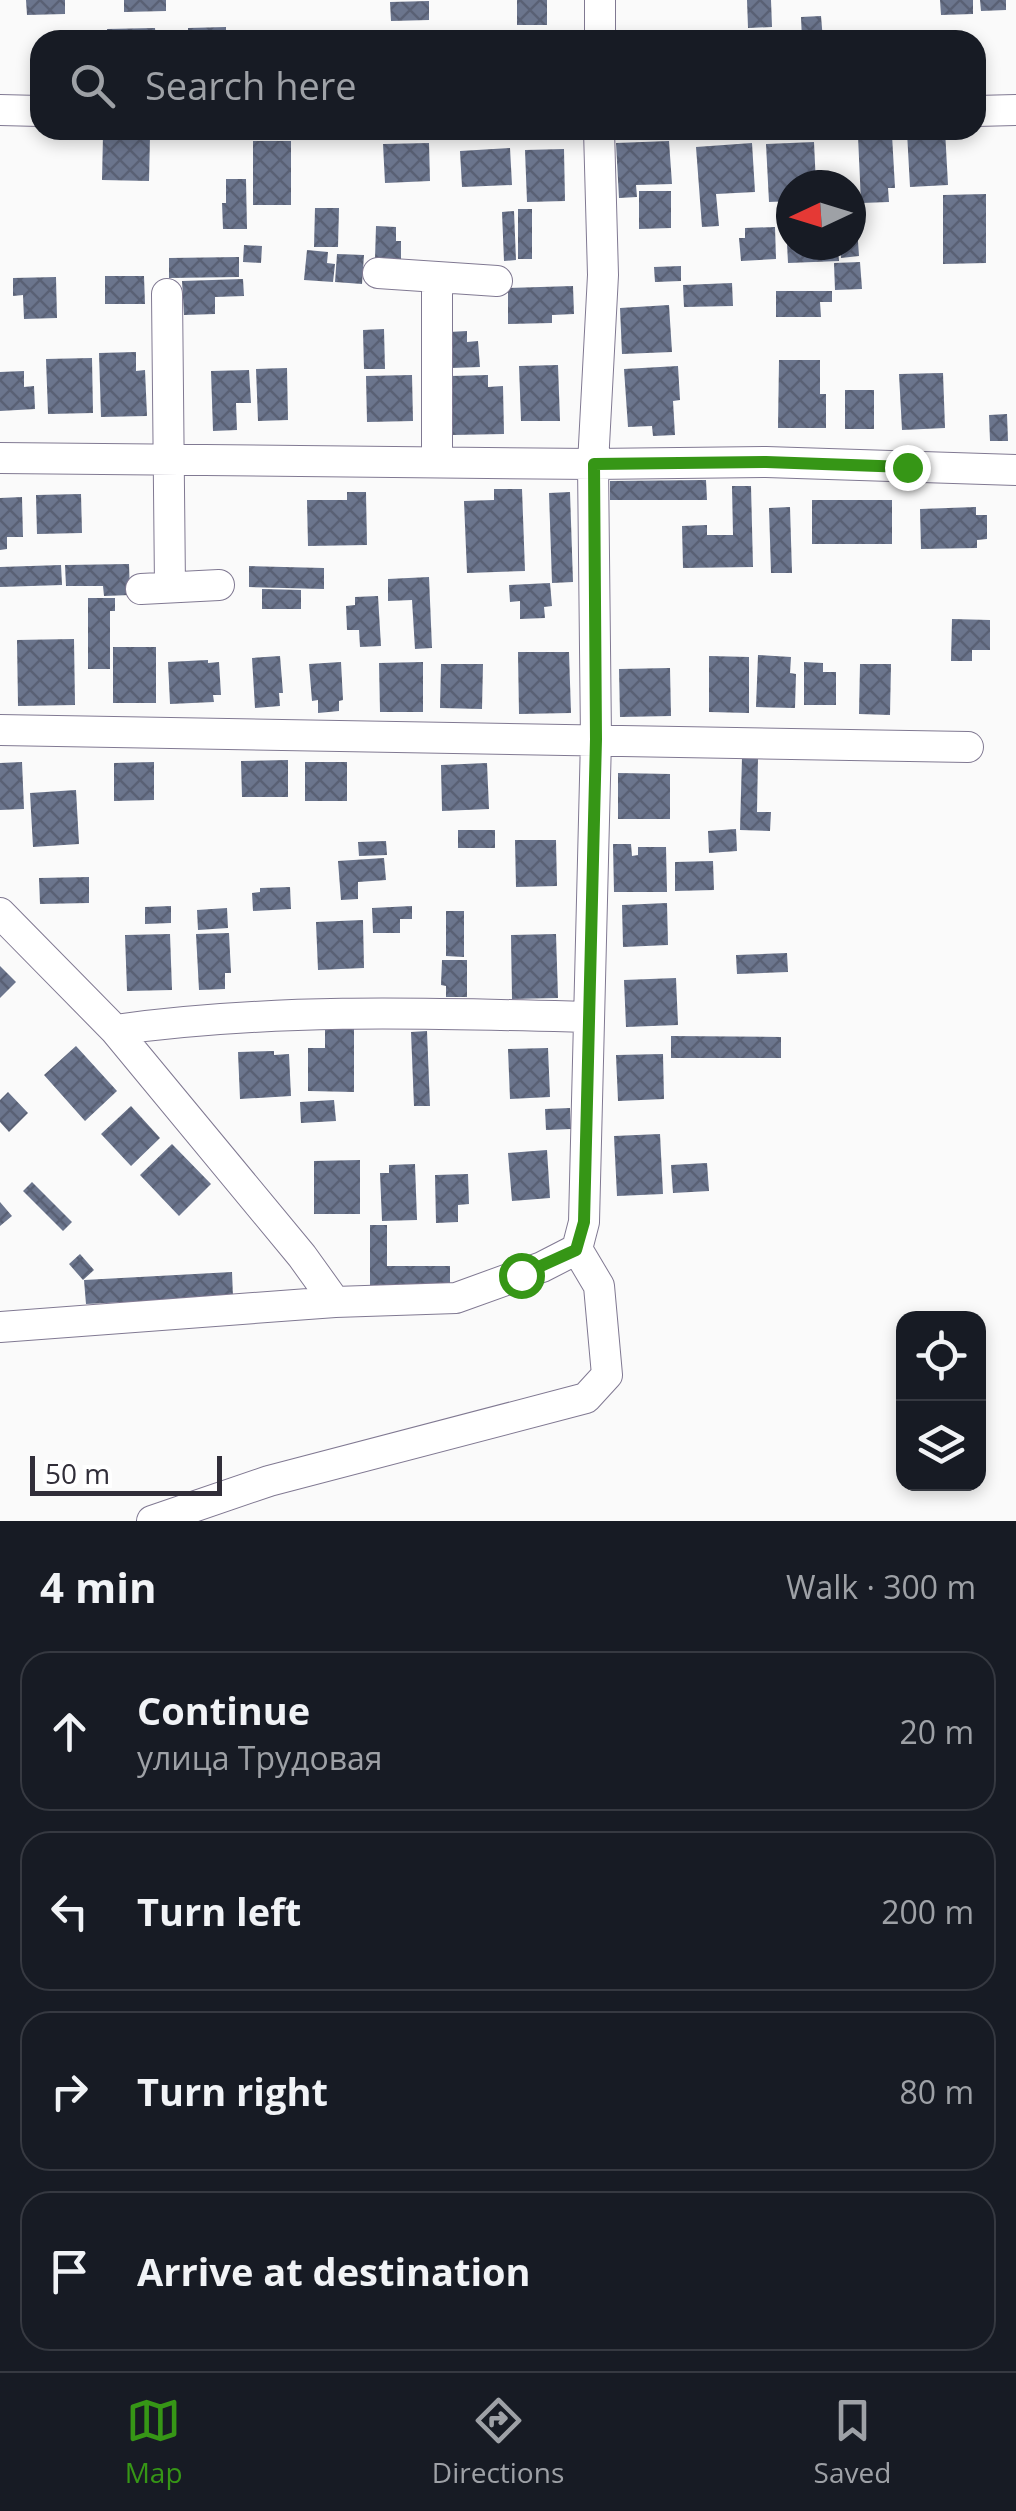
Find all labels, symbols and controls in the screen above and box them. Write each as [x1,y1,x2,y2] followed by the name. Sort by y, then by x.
[30,30,986,140] search box
[65,58,120,113] icon: search
[145,59,357,111] text: Search here
[776,170,866,260] north arrow
[885,445,931,491] route end
[499,1253,545,1299] route start
[896,1311,986,1491] map controls
[896,1311,986,1401] button: locate
[896,1401,986,1491] button: layers
[30,1451,222,1496] scale bar
[45,1454,110,1492] text: 50 m
[40,1558,157,1615] text: 4 min
[786,1565,976,1608] text: Walk · 300 m
[137,1684,310,1736] text: Continue
[42,1704,97,1759] icon: ahead
[899,1710,974,1753] text: 20 m
[137,1736,383,1779] text: улица Трудовая
[42,1884,97,1939] icon: left
[137,1885,301,1937] text: Turn left
[881,1890,974,1933] text: 200 m
[42,2064,97,2119] icon: right
[137,2065,328,2117] text: Turn right
[899,2070,974,2113] text: 80 m
[42,2244,97,2299] icon: arrive
[137,2245,531,2297] text: Arrive at destination
[125,2393,183,2491] tab: Map
[432,2393,564,2491] tab: Directions
[814,2393,891,2491] tab: Saved

